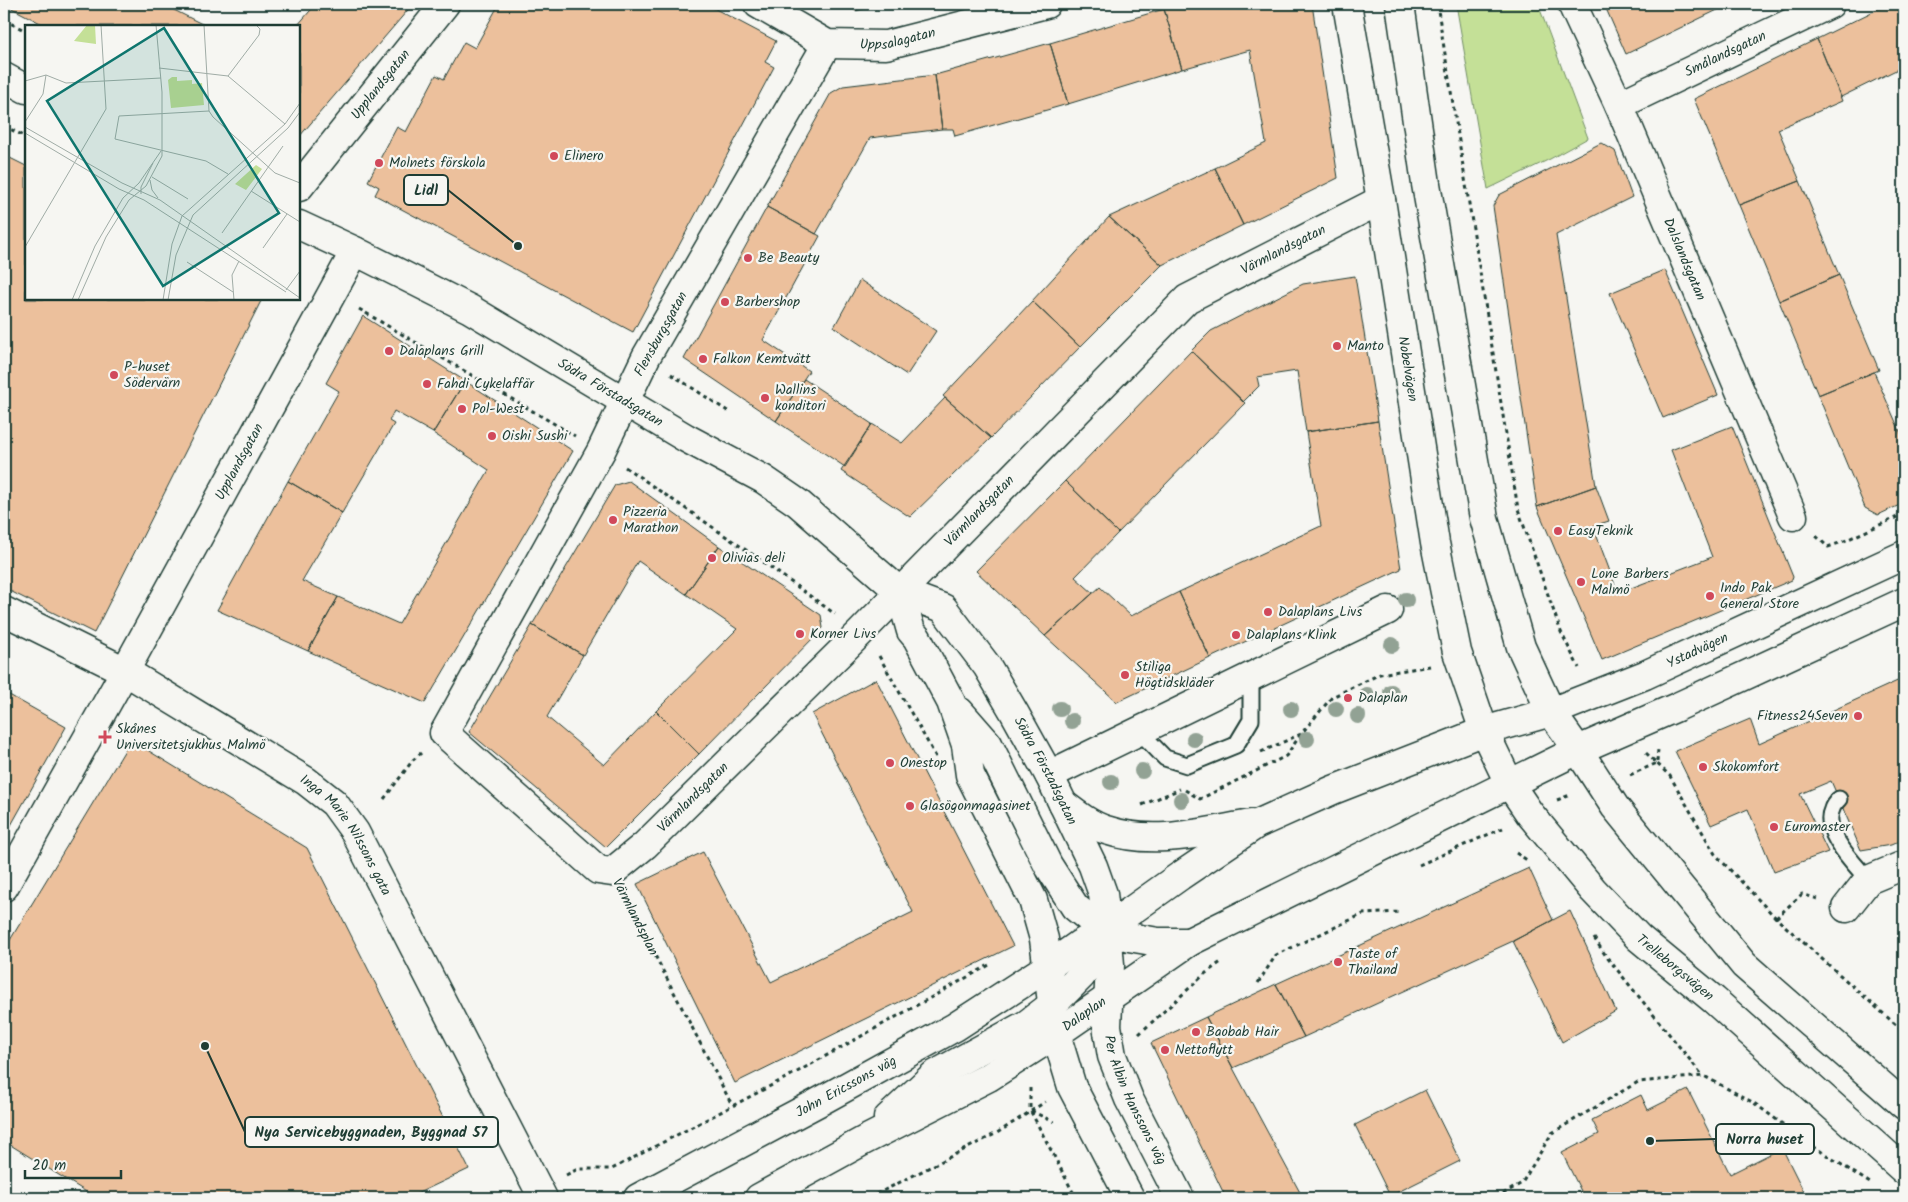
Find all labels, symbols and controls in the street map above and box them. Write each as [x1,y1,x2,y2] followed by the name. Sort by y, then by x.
[860,22,938,56] street label: Uppsalagatan
[25,25,300,300] inset map
[1681,25,1770,83] street label: Smålandsgatan
[346,45,416,125] street label: Upplandsgatan
[564,145,604,167] place label: Elinero
[548,150,560,162] marker: Elinero
[389,152,486,174] place label: Molnets förskola
[373,157,385,169] marker: Molnets förskola
[404,175,448,205] callout: Lidl
[414,179,438,203] text: Lidl
[1657,214,1712,304] street label: Dalslandsgatan
[1237,219,1330,281] street label: Värmlandsgatan
[758,247,820,269] place label: Be Beauty
[742,252,754,264] marker: Be Beauty
[628,287,694,381] street label: Flensburgsgatan
[735,291,800,313] place label: Barbershop
[719,296,731,308] marker: Barbershop
[1347,335,1384,357] place label: Manto
[1392,335,1424,403] street label: Nobelvägen
[399,340,484,362] place label: Dalaplans Grill
[1331,340,1343,352] marker: Manto
[383,345,395,357] marker: Dalaplans Grill
[713,348,811,370] place label: Falkon Kemtvätt
[553,353,667,433] street label: Södra Förstadsgatan
[697,353,709,365] marker: Falkon Kemtvätt
[124,356,180,394] place label: P-huset Södervärn
[108,369,120,381] marker: P-huset Södervärn
[437,373,535,395] place label: Fahdi Cykelaffär
[421,378,433,390] marker: Fahdi Cykelaffär
[775,379,826,417] place label: Wallins konditori
[759,392,771,404] marker: Wallins konditori
[472,398,525,420] place label: Pol-West
[456,403,468,415] marker: Pol-West
[209,419,270,504] street label: Upplandsgatan
[502,425,568,447] place label: Oishi Sushi
[486,430,498,442] marker: Oishi Sushi
[939,470,1020,552] street label: Värmlandsgatan
[623,501,679,539] place label: Pizzeria Marathon
[607,514,619,526] marker: Pizzeria Marathon
[1568,520,1633,542] place label: EasyTeknik
[1552,525,1564,537] marker: EasyTeknik
[722,547,785,569] place label: Olivias deli
[706,552,718,564] marker: Olivias deli
[1591,563,1669,601] place label: Lone Barbers Malmö
[1575,576,1587,588] marker: Lone Barbers Malmö
[1720,577,1800,615] place label: Indo Pak General Store
[1704,590,1716,602] marker: Indo Pak General Store
[1278,601,1362,623] place label: Dalaplans Livs
[1262,606,1274,618] marker: Dalaplans Livs
[810,623,876,645] place label: Korner Livs
[1246,624,1337,646] place label: Dalaplans Klink
[1663,627,1732,675] street label: Ystadvägen
[794,628,806,640] marker: Korner Livs
[1230,629,1242,641] marker: Dalaplans Klink
[1135,656,1215,694] place label: Stiliga Högtidskläder
[1119,669,1131,681] marker: Stiliga Högtidskläder
[1358,687,1408,709] place label: Dalaplan
[1342,692,1354,704] marker: Dalaplan
[1757,705,1848,727] place label: Fitness24Seven
[1852,710,1864,722] marker: Fitness24Seven
[1008,713,1083,829] street label: Södra Förstadsgatan
[116,718,266,756] place label: Skånes Universitetsjukhus Malmö
[98,730,112,744] marker: Skånes Universitetsjukhus Malmö
[900,752,947,774] place label: Onestop
[1713,756,1780,778] place label: Skokomfort
[652,757,734,838] street label: Värmlandsgatan
[884,757,896,769] marker: Onestop
[1697,761,1709,773] marker: Skokomfort
[296,769,397,900] street label: Inga Marie Nilssons gata
[920,795,1031,817] place label: Glasögonmagasinet
[904,800,916,812] marker: Glasögonmagasinet
[1784,816,1851,838] place label: Euromaster
[1768,821,1780,833] marker: Euromaster
[606,874,664,960] street label: Värmlandsplan
[1631,929,1719,1007] street label: Trelleborgsvägen
[1348,943,1399,981] place label: Taste of Thailand
[1332,956,1344,968] marker: Taste of Thailand
[1058,991,1111,1038] street label: Dalaplan
[1206,1021,1280,1043] place label: Baobab Hair
[1190,1026,1202,1038] marker: Baobab Hair
[1098,1034,1172,1169] street label: Per Albin Hanssons väg
[1175,1039,1234,1061] place label: Nettoflytt
[1159,1044,1171,1056] marker: Nettoflytt
[792,1050,901,1123] street label: John Ericssons väg
[245,1117,498,1147] callout: Nya Servicebyggnaden, Byggnad 57
[255,1121,488,1145] text: Nya Servicebyggnaden, Byggnad 57
[1716,1124,1814,1154] callout: Norra huset
[1726,1128,1804,1152] text: Norra huset
[25,1147,121,1179] scale bar
[32,1154,66,1178] text: 20 m

